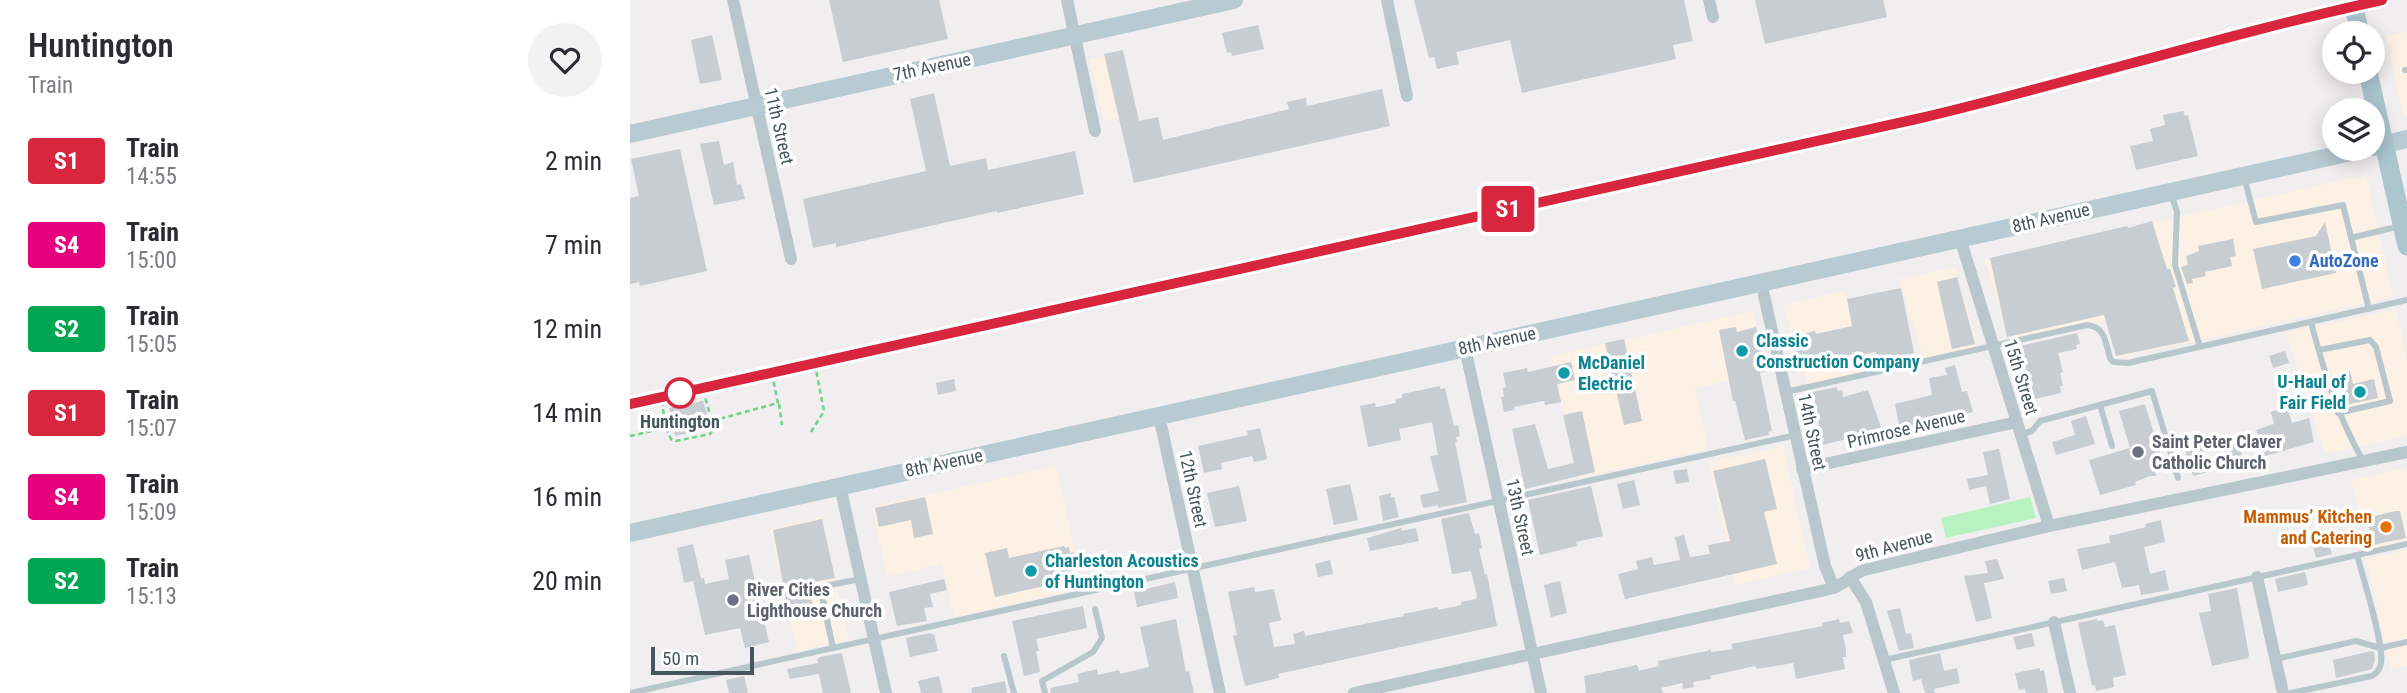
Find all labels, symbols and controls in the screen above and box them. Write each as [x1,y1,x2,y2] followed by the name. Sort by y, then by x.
[2322,21,2385,161] map controls
[2322,21,2385,84] button: locate
[528,23,602,97] button: heart
[28,26,174,65] text: Huntington
[891,48,973,85] street label: 7th Avenue
[28,72,73,99] text: Train
[760,85,799,166] street label: 11th Street
[2322,98,2385,161] button: layers
[126,133,179,163] text: Train
[545,146,602,176] text: 2 min
[54,147,79,175] text: S1
[126,163,177,190] text: 14:55
[1476,186,1540,232] line badge: S1
[1495,195,1521,223] text: S1
[2010,198,2092,237] street label: 8th Avenue
[126,217,179,247] text: Train
[545,230,602,260] text: 7 min
[54,231,79,259] text: S4
[126,247,177,274] text: 15:00
[2309,250,2379,271] place label: AutoZone
[2287,253,2303,269] marker: AutoZone
[126,301,179,331] text: Train
[532,314,602,344] text: 12 min
[54,315,79,343] text: S2
[1456,322,1538,359] street label: 8th Avenue
[1756,330,1920,372] place label: Classic Construction Company
[126,331,177,358] text: 15:05
[2000,336,2043,417] street label: 15th Street
[1734,343,1750,359] marker: Classic Construction Company
[1578,352,1645,394] place label: McDaniel Electric
[1556,365,1572,381] marker: McDaniel Electric
[2277,371,2346,413] place label: U-Haul of Fair Field
[665,378,695,408] marker: Huntington
[2352,384,2368,400] marker: U-Haul of Fair Field
[126,385,179,415] text: Train
[1794,392,1831,472] street label: 14th Street
[532,398,602,428] text: 14 min
[54,399,79,427] text: S1
[1845,405,1967,452] street label: Primrose Avenue
[640,411,720,432] place label: Huntington
[126,415,177,442] text: 15:07
[2152,431,2282,473] place label: Saint Peter Claver Catholic Church
[903,444,985,481] street label: 8th Avenue
[2130,444,2146,460] marker: Saint Peter Claver Catholic Church
[1175,449,1212,529] street label: 12th Street
[126,469,179,499] text: Train
[1502,477,1539,557] street label: 13th Street
[532,482,602,512] text: 16 min
[54,483,79,511] text: S4
[126,499,177,526] text: 15:09
[2243,506,2372,548] place label: Mammus’ Kitchen and Catering
[2378,519,2394,535] marker: Mammus’ Kitchen and Catering
[1853,525,1935,566] street label: 9th Avenue
[1045,550,1199,592] place label: Charleston Acoustics of Huntington
[126,553,179,583] text: Train
[1023,563,1039,579] marker: Charleston Acoustics of Huntington
[532,566,602,596] text: 20 min
[54,567,79,595] text: S2
[747,579,882,621] place label: River Cities Lighthouse Church
[126,583,177,610] text: 15:13
[725,592,741,608] marker: River Cities Lighthouse Church
[651,644,754,676] scale bar
[662,647,699,670] text: 50 m

